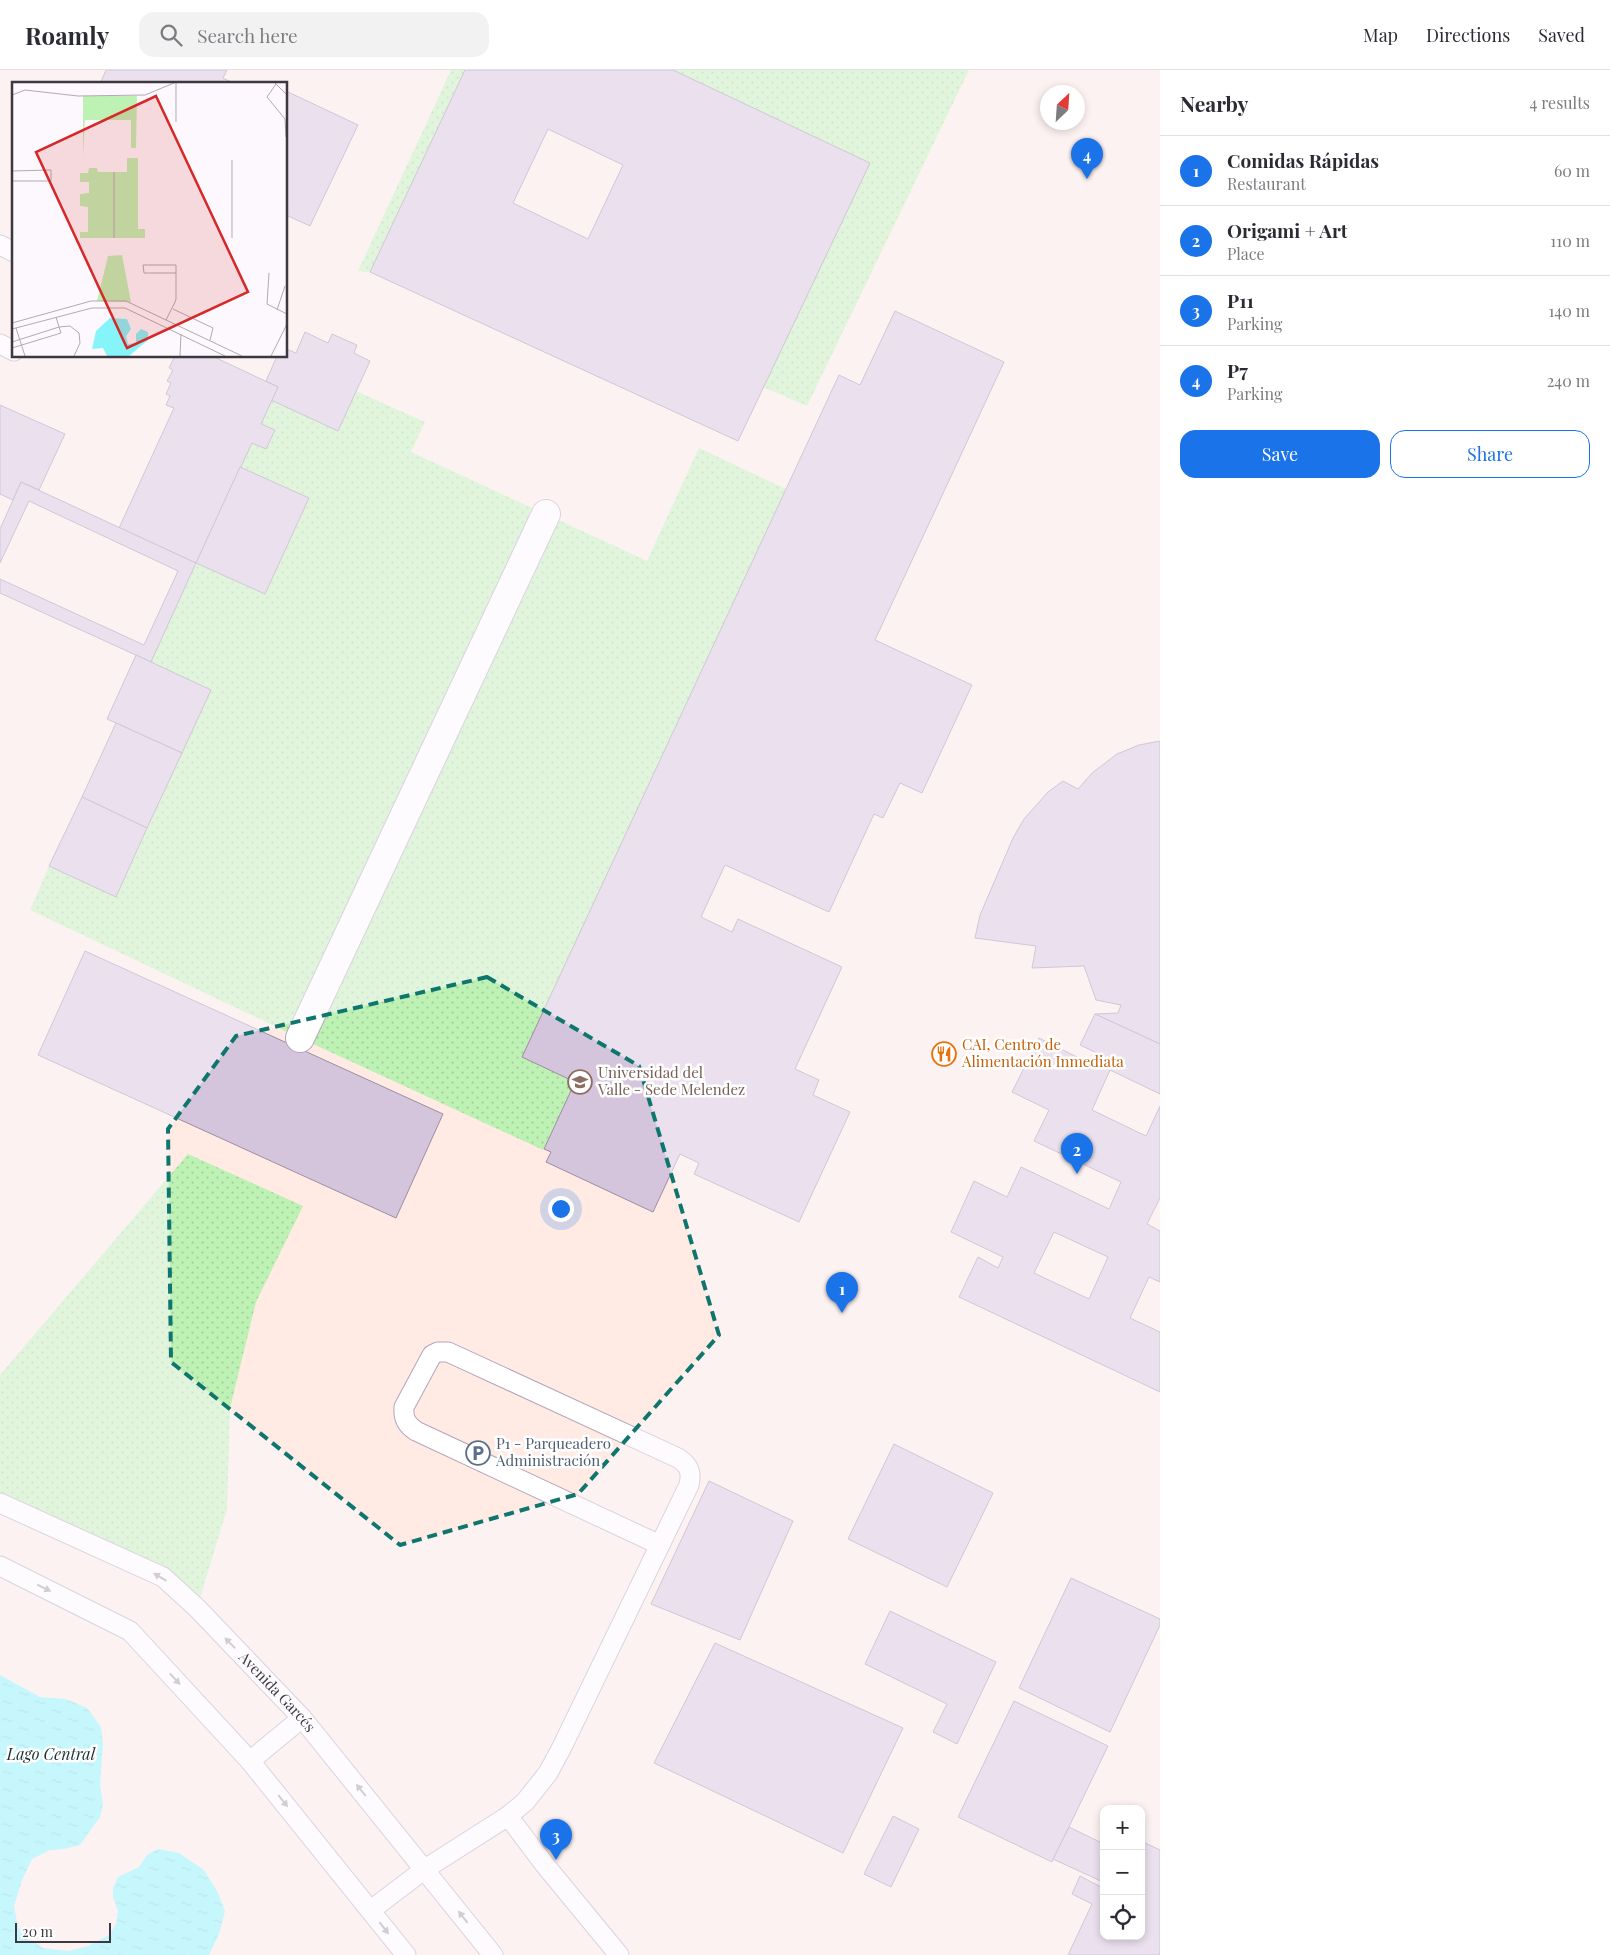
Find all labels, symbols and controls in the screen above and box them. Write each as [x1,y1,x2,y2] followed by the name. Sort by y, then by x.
[139,12,489,57] search box
[25,19,109,51] text: Roamly
[157,21,185,49] icon: search
[197,22,298,48] text: Search here
[1363,23,1398,47] text: Map
[1426,23,1510,47] text: Directions
[1538,23,1585,47] text: Saved
[12,82,288,358] inset map
[1040,85,1085,130] north arrow
[1180,89,1249,117] text: Nearby
[1529,92,1590,113] text: 4 results
[1071,138,1103,179] pin: 4
[1227,147,1379,173] text: Comidas Rápidas
[1193,160,1199,181] text: 1
[1554,160,1590,181] text: 60 m
[1227,173,1306,194] text: Restaurant
[1227,217,1348,243] text: Origami + Art
[1192,230,1200,251] text: 2
[1550,230,1590,251] text: 110 m
[1227,243,1265,264] text: Place
[1227,287,1254,313] text: P11
[1192,300,1200,321] text: 3
[1548,300,1590,321] text: 140 m
[1227,313,1282,334] text: Parking
[1227,357,1248,383] text: P7
[1192,370,1200,391] text: 4
[1547,370,1590,391] text: 240 m
[1227,383,1282,404] text: Parking
[1180,430,1380,478] button: Save
[1390,430,1590,478] button: Share
[961,1034,1124,1071] place label: CAI, Centro de Alimentación Inmediata
[931,1041,957,1067] restaurant icon: CAI, Centro de Alimentación Inmediata
[597,1062,745,1099] place label: Universidad del Valle - Sede Melendez
[567,1069,593,1095] school or university icon: Universidad del Valle - Sede Melendez
[1061,1133,1093,1174] pin: 2
[548,1196,574,1222] your location
[826,1272,858,1313] pin: 1
[495,1433,611,1470] place label: P1 - Parqueadero Administración
[465,1440,491,1466] parking icon: P1 - Parqueadero Administración
[152,1573,167,1581] one-way arrow
[37,1584,51,1592] one-way arrow
[224,1637,236,1649] one-way arrow
[234,1646,320,1736] street label: Avenida Garcés
[169,1673,181,1685] one-way arrow
[6,1743,96,1764] water label: Lago Central
[356,1784,367,1797] one-way arrow
[277,1794,288,1807] one-way arrow
[1100,1805,1145,1940] map controls
[1100,1805,1145,1850] button: +
[540,1819,572,1860] pin: 3
[1100,1850,1145,1895] button: −
[1100,1895,1145,1940] button: locate
[457,1911,468,1924] one-way arrow
[15,1920,111,1943] scale bar
[379,1921,390,1934] one-way arrow
[22,1922,53,1941] text: 20 m

